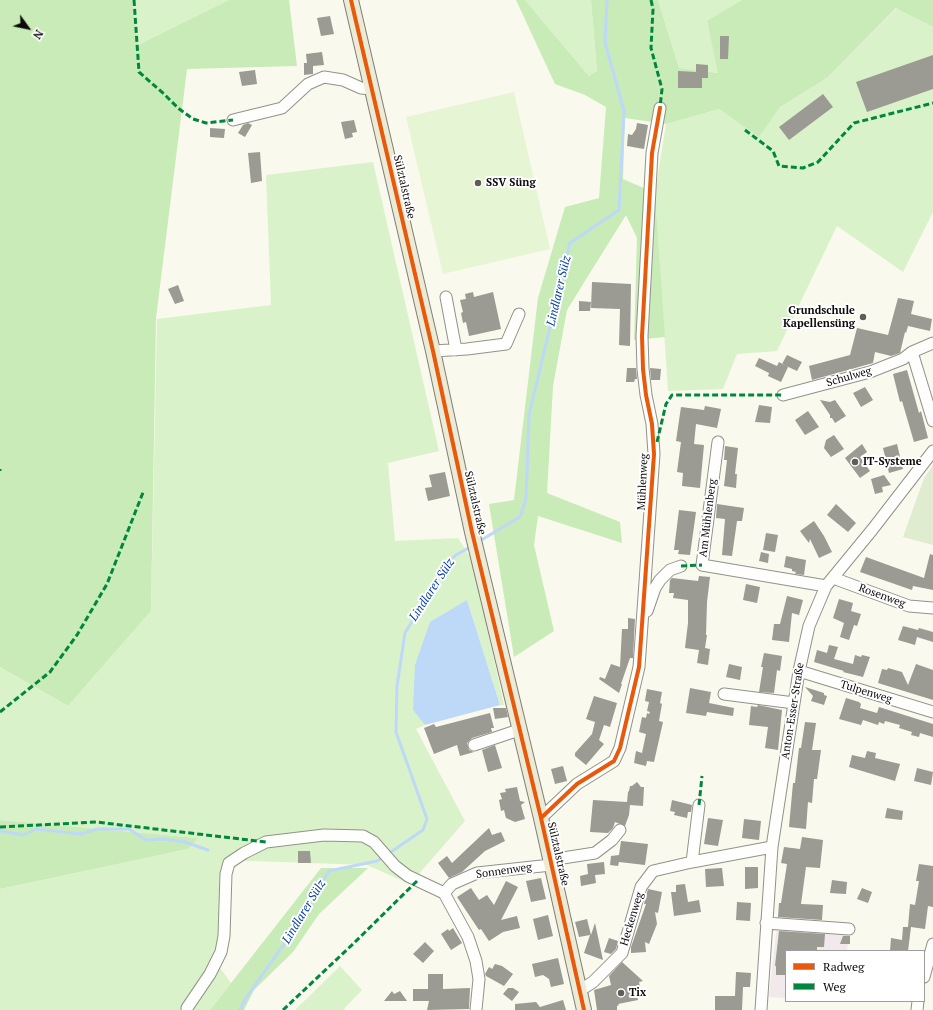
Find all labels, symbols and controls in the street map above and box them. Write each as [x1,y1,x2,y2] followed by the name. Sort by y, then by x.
[8,8,48,48] north arrow
[30,27,46,42] text: N
[390,154,418,220] street label: Sülztalstraße
[486,176,536,190] place label: SSV Süng
[473,178,483,188] marker: SSV Süng
[544,255,574,327] water label: Lindlarer Sülz
[783,304,855,330] place label: Grundschule Kapellensüng
[858,312,868,322] marker: Grundschule Kapellensüng
[825,364,873,390] street label: Schulweg
[635,453,651,511] street label: Mühlenweg
[863,455,922,469] place label: IT-Systeme
[850,457,860,467] marker: IT-Systeme
[461,470,489,536] street label: Sülztalstraße
[697,478,719,558] street label: Am Mühlenberg
[406,556,458,624] water label: Lindlarer Sülz
[857,581,907,611] street label: Rosenweg
[779,662,807,760] street label: Anton-Esser-Straße
[838,678,894,706] street label: Tulpenweg
[544,821,572,887] street label: Sülztalstraße
[475,861,533,881] street label: Sonnenweg
[279,878,329,946] water label: Lindlarer Sülz
[618,891,646,947] street label: Heckenweg
[785,950,925,1002] legend
[823,959,864,974] text: Radweg
[823,979,846,994] text: Weg
[629,986,646,1000] place label: Tix
[616,988,626,998] marker: Tix

